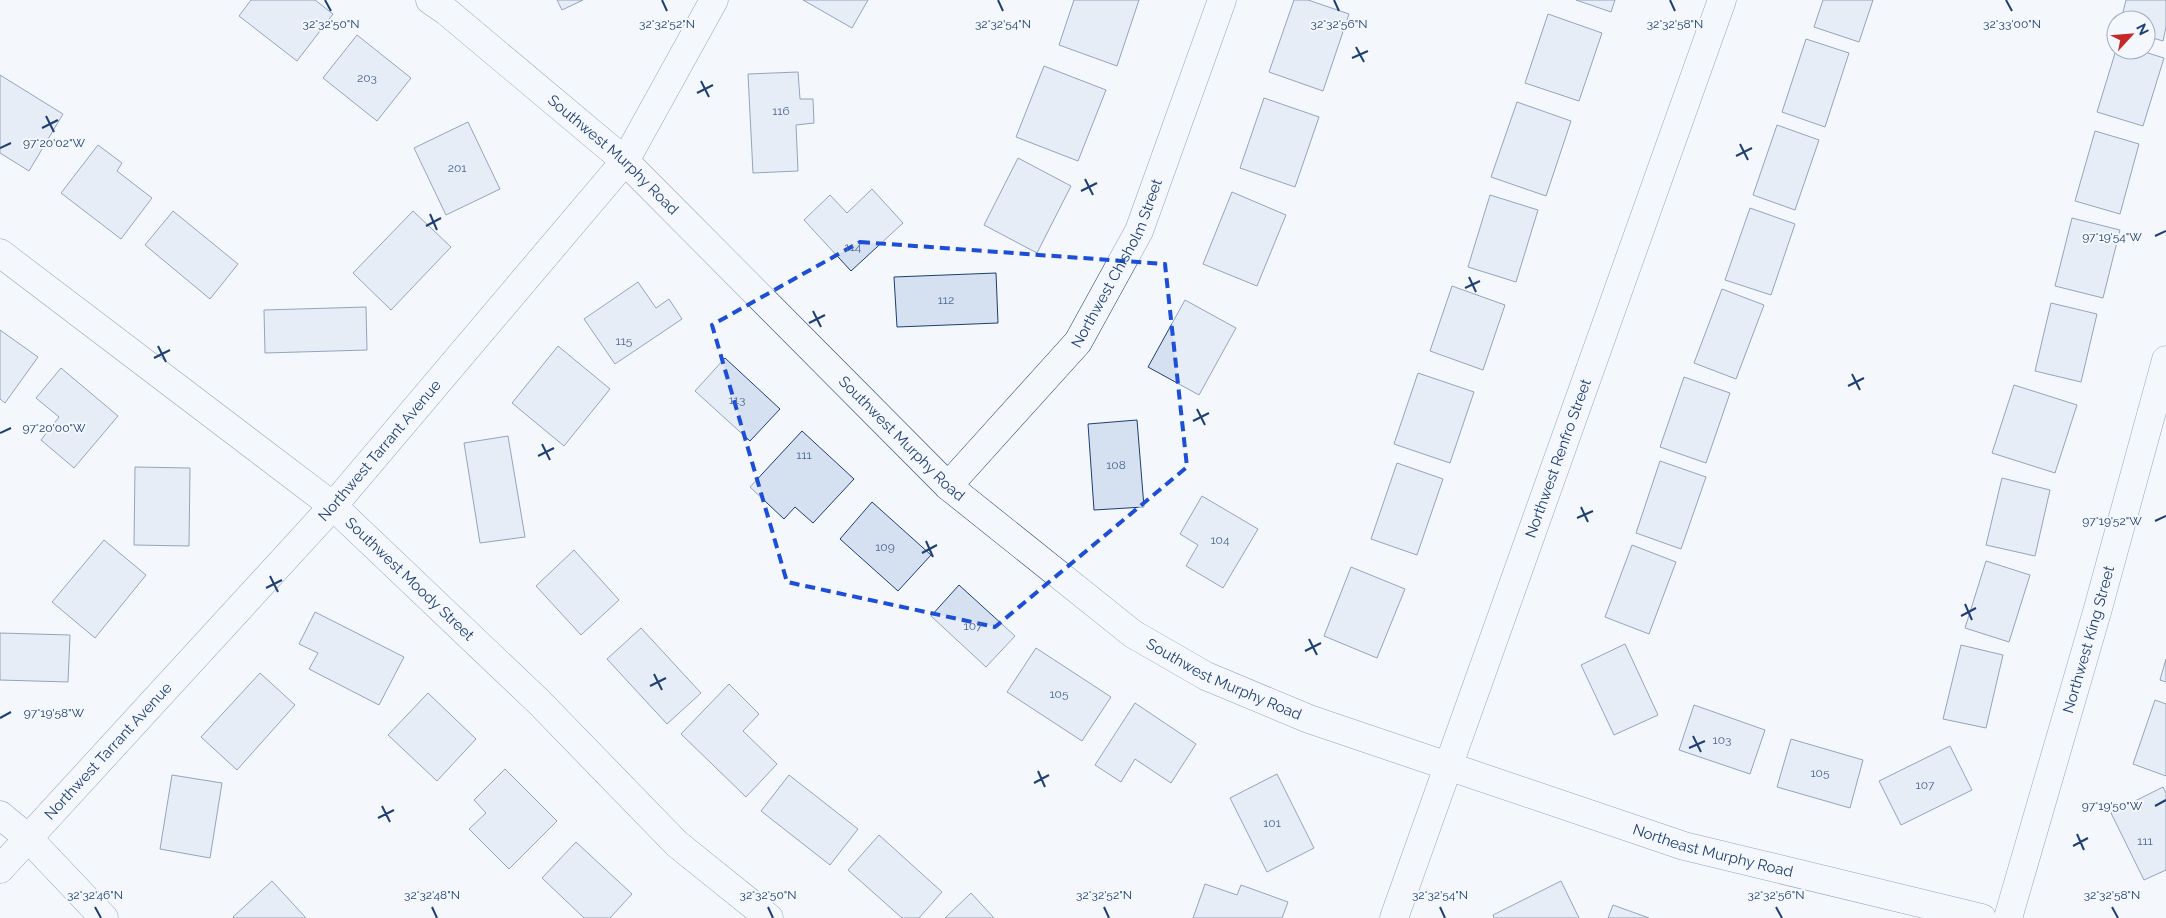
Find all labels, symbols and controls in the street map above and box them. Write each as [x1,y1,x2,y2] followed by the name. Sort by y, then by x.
[2106,10,2156,60] north arrow
[303,17,359,31] text: 32°32'50"N
[639,17,695,31] text: 32°32'52"N
[975,17,1031,31] text: 32°32'54"N
[1311,17,1367,31] text: 32°32'56"N
[1647,17,1703,31] text: 32°32'58"N
[1983,17,2041,31] text: 32°33'00"N
[2133,21,2152,38] text: N
[357,71,377,85] house number: 203
[544,91,682,219] street label: Southwest Murphy Road
[772,104,790,118] house number: 116
[23,136,85,150] text: 97°20'02"W
[448,161,466,175] house number: 201
[1068,176,1166,351] street label: Northwest Chisholm Street
[2082,230,2142,244] text: 97°19'54"W
[845,240,862,254] house number: 114
[938,293,954,307] house number: 112
[616,334,633,348] house number: 115
[835,372,968,505] street label: Southwest Murphy Road
[314,376,445,525] street label: Northwest Tarrant Avenue
[1522,377,1595,540] street label: Northwest Renfro Street
[729,393,745,407] house number: 113
[22,421,86,435] text: 97°20'00"W
[796,448,812,462] house number: 111
[1106,458,1126,472] house number: 108
[342,514,478,644] street label: Southwest Moody Street
[2082,514,2142,528] text: 97°19'52"W
[1210,533,1230,547] house number: 104
[875,540,895,554] house number: 109
[2059,564,2118,715] street label: Northwest King Street
[964,619,983,633] house number: 107
[1143,635,1304,724] street label: Southwest Murphy Road
[41,679,176,823] street label: Northwest Tarrant Avenue
[1049,687,1069,701] house number: 105
[24,706,85,720] text: 97°19'58"W
[1713,733,1731,747] house number: 103
[1810,766,1830,780] house number: 105
[1916,778,1935,792] house number: 107
[2082,799,2143,813] text: 97°19'50"W
[1263,816,1281,830] house number: 101
[1630,820,1795,881] street label: Northeast Murphy Road
[2137,834,2153,848] house number: 111
[67,888,123,902] text: 32°32'46"N
[404,888,460,902] text: 32°32'48"N
[740,888,796,902] text: 32°32'50"N
[1076,888,1132,902] text: 32°32'52"N
[1412,888,1468,902] text: 32°32'54"N
[1748,888,1804,902] text: 32°32'56"N
[2084,888,2140,902] text: 32°32'58"N

